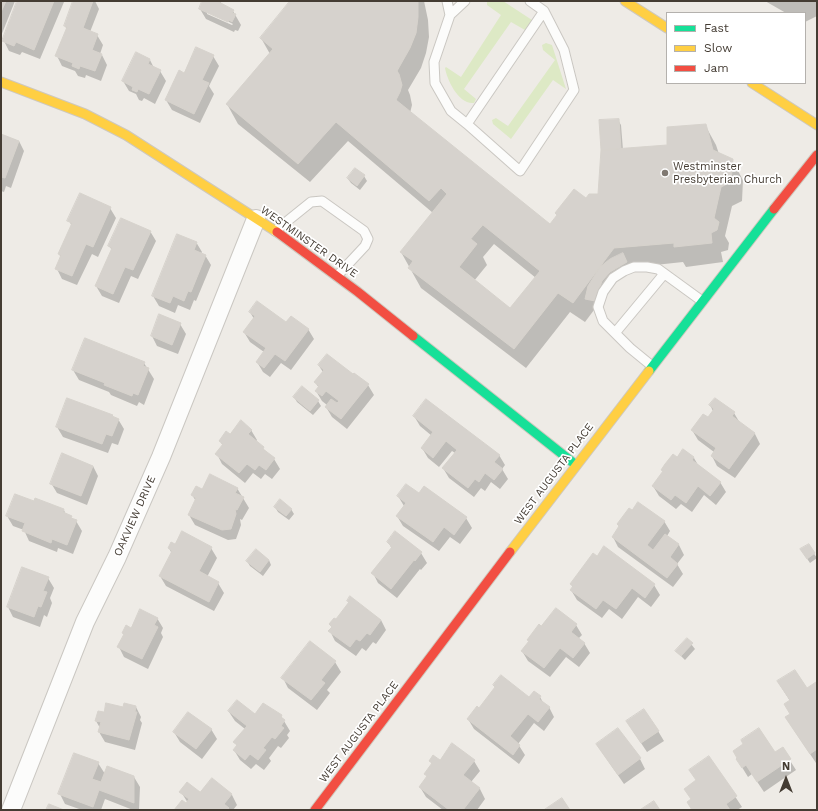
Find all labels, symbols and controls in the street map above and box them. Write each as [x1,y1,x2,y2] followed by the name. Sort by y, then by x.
[666,12,806,84] legend
[704,21,729,35] text: Fast
[704,41,732,55] text: Slow
[704,61,729,75] text: Jam
[673,160,782,186] place label: Westminster Presbyterian Church
[660,168,670,178] marker: Westminster Presbyterian Church
[258,203,360,281] street label: WESTMINSTER DRIVE
[512,421,596,527] street label: WEST AUGUSTA PLACE
[111,474,159,558] street label: OAKVIEW DRIVE
[317,679,401,785] street label: WEST AUGUSTA PLACE
[766,759,806,799] north arrow
[782,760,790,773] text: N

